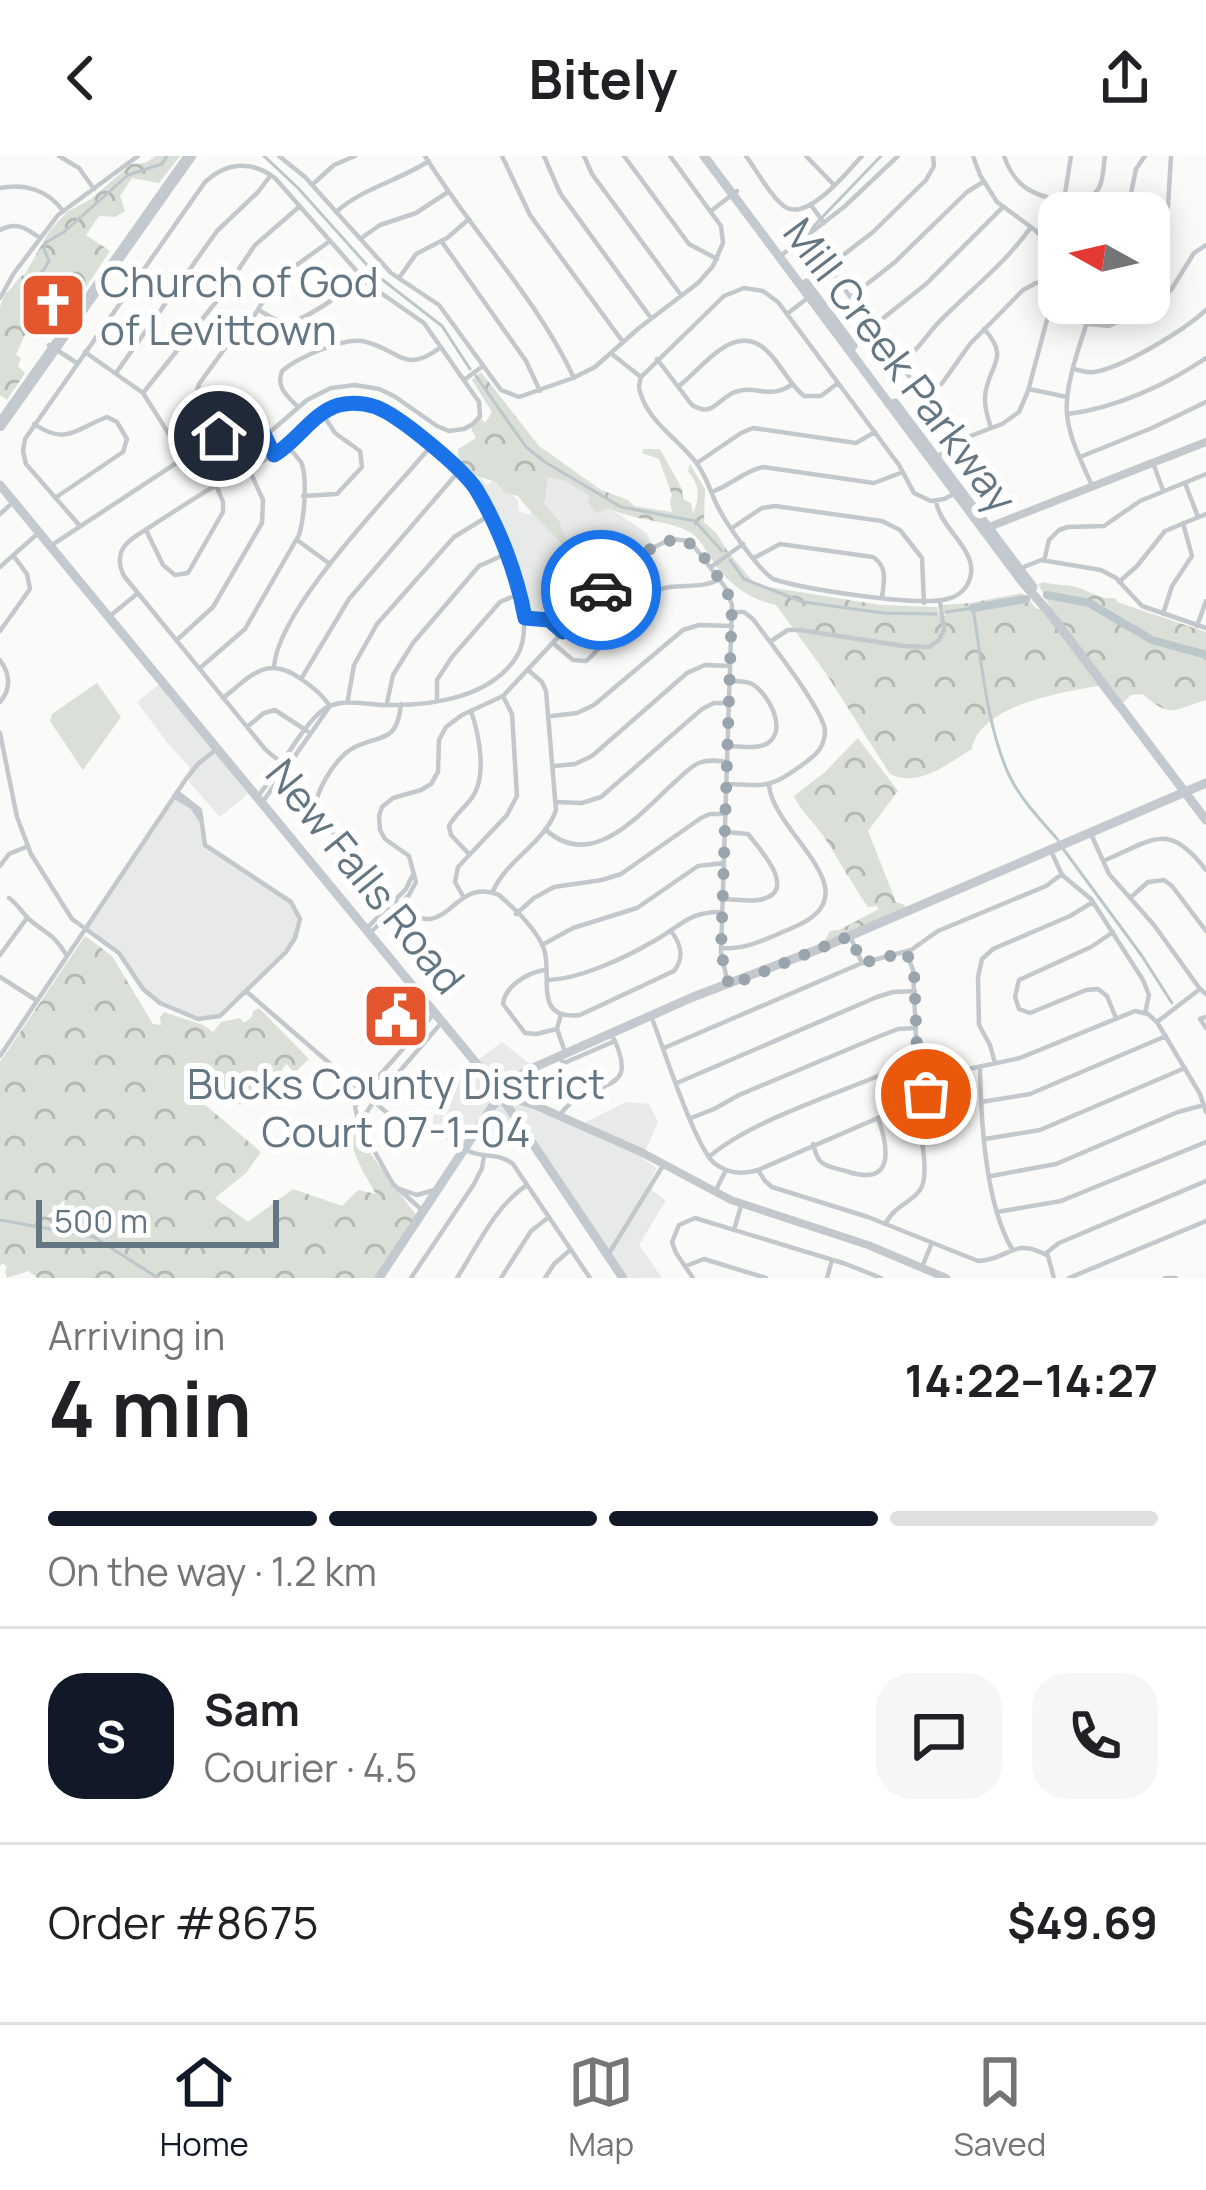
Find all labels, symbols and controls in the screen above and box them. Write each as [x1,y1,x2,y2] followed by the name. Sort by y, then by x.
[529,41,678,115] text: Bitely
[48,45,114,111] icon: back
[1092,45,1158,111] icon: share
[1038,192,1170,324] north arrow
[1038,192,1170,324] map controls
[771,206,1031,524] street label: Mill Creek Parkway
[100,252,379,358] place label: Church of God of Levittown
[18,270,88,340] church icon: Church of God of Levittown
[168,385,270,487] pin
[186,403,252,469] icon: home
[541,530,661,650] courier
[568,557,634,623] icon: car
[253,746,479,1006] street label: New Falls Road
[361,981,431,1051] public building icon: Bucks County District Court 07-1-04
[875,1043,977,1145] pin
[187,1054,605,1160] place label: Bucks County District Court 07-1-04
[893,1061,959,1127] icon: bag
[36,1194,279,1247] scale bar
[54,1198,148,1243] text: 500 m
[48,1308,225,1362] text: Arriving in
[905,1349,1158,1411] text: 14:22–14:27
[48,1354,252,1460] text: 4 min
[48,1544,377,1598] text: On the way · 1.2 km
[876,1673,1002,1799] button: chat
[1032,1673,1158,1799] button: phone
[204,1678,300,1740] text: Sam
[96,1705,126,1767] text: S
[204,1740,417,1794] text: Courier · 4.5
[48,1891,319,1953] text: Order #8675
[1007,1891,1158,1953] text: $49.69
[160,2049,249,2166] tab: Home
[568,2049,634,2166] tab: Map
[953,2049,1046,2166] tab: Saved

